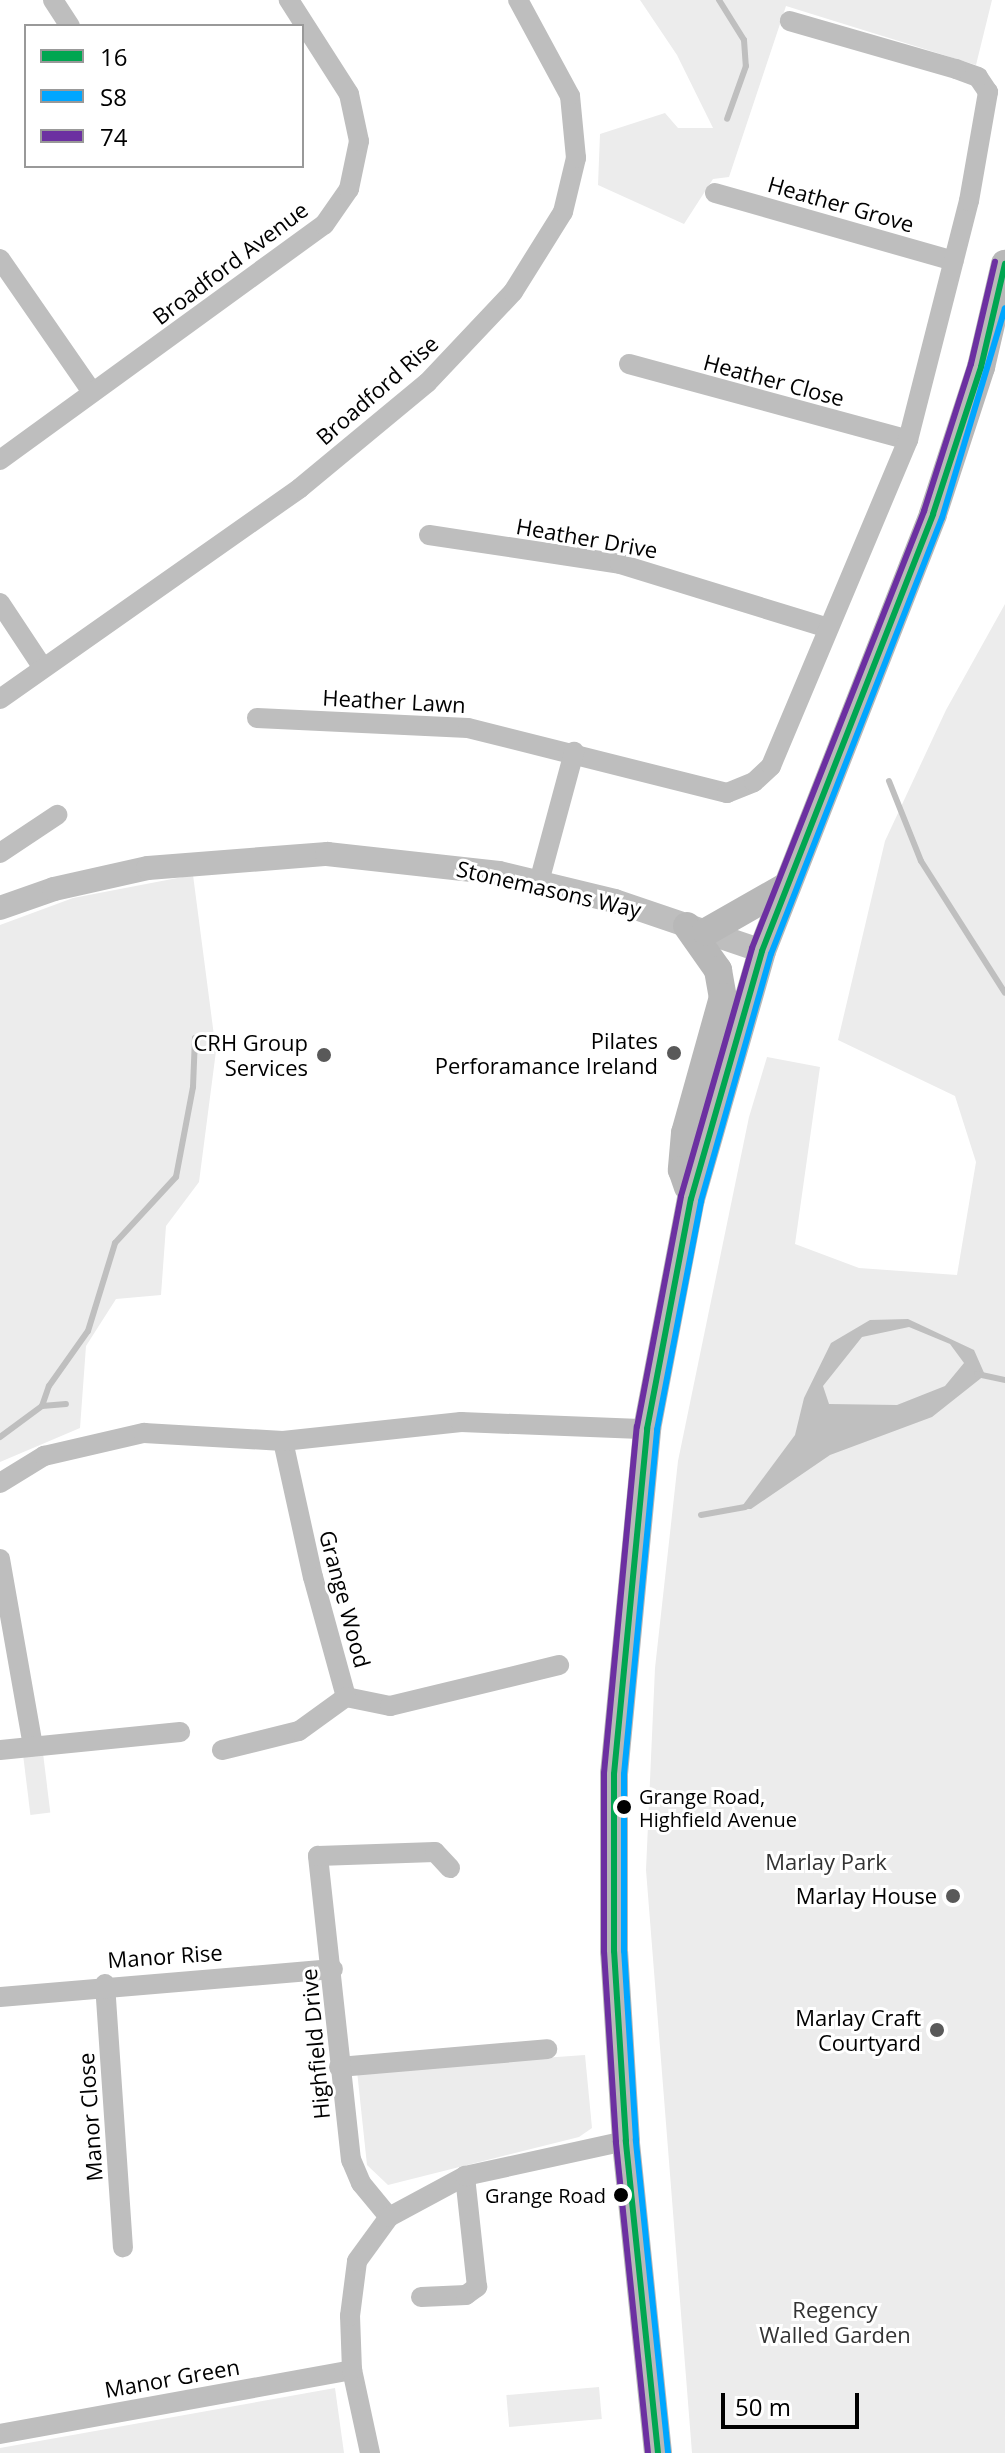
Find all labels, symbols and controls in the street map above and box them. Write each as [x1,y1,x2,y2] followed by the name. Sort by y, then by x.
[24,24,304,168] legend
[100,40,127,73] text: 16
[100,80,127,113] text: S8
[100,120,127,153] text: 74
[765,171,917,237] street label: Heather Grove
[147,196,313,330] street label: Broadford Avenue
[311,330,443,450] street label: Broadford Rise
[701,349,847,411] street label: Heather Close
[514,513,660,563] street label: Heather Drive
[322,684,466,718] street label: Heather Lawn
[454,855,644,923] street label: Stonemasons Way
[435,1027,658,1078] place label: Pilates Perforamance Ireland
[193,1029,308,1080] place label: CRH Group Services
[665,1044,683,1062] marker: Pilates Perforamance Ireland
[315,1046,333,1064] marker: CRH Group Services
[314,1528,376,1670] street label: Grange Wood
[639,1784,797,1831] place label: Grange Road, Highfield Avenue
[616,1799,632,1815] marker: Grange Road, Highfield Avenue
[765,1849,887,1875] park label: Marlay Park
[796,1883,937,1909] place label: Marlay House
[944,1887,962,1905] marker: Marlay House
[107,1939,223,1973] street label: Manor Rise
[295,1968,335,2120] street label: Highfield Drive
[795,2004,921,2056] place label: Marlay Craft Courtyard
[928,2021,946,2039] marker: Marlay Craft Courtyard
[72,2052,108,2182] street label: Manor Close
[485,2183,606,2207] place label: Grange Road
[613,2187,629,2203] marker: Grange Road
[759,2296,911,2348] park label: Regency Walled Garden
[102,2353,242,2403] street label: Manor Green
[725,2377,863,2427] scale bar
[735,2390,791,2423] text: 50 m

